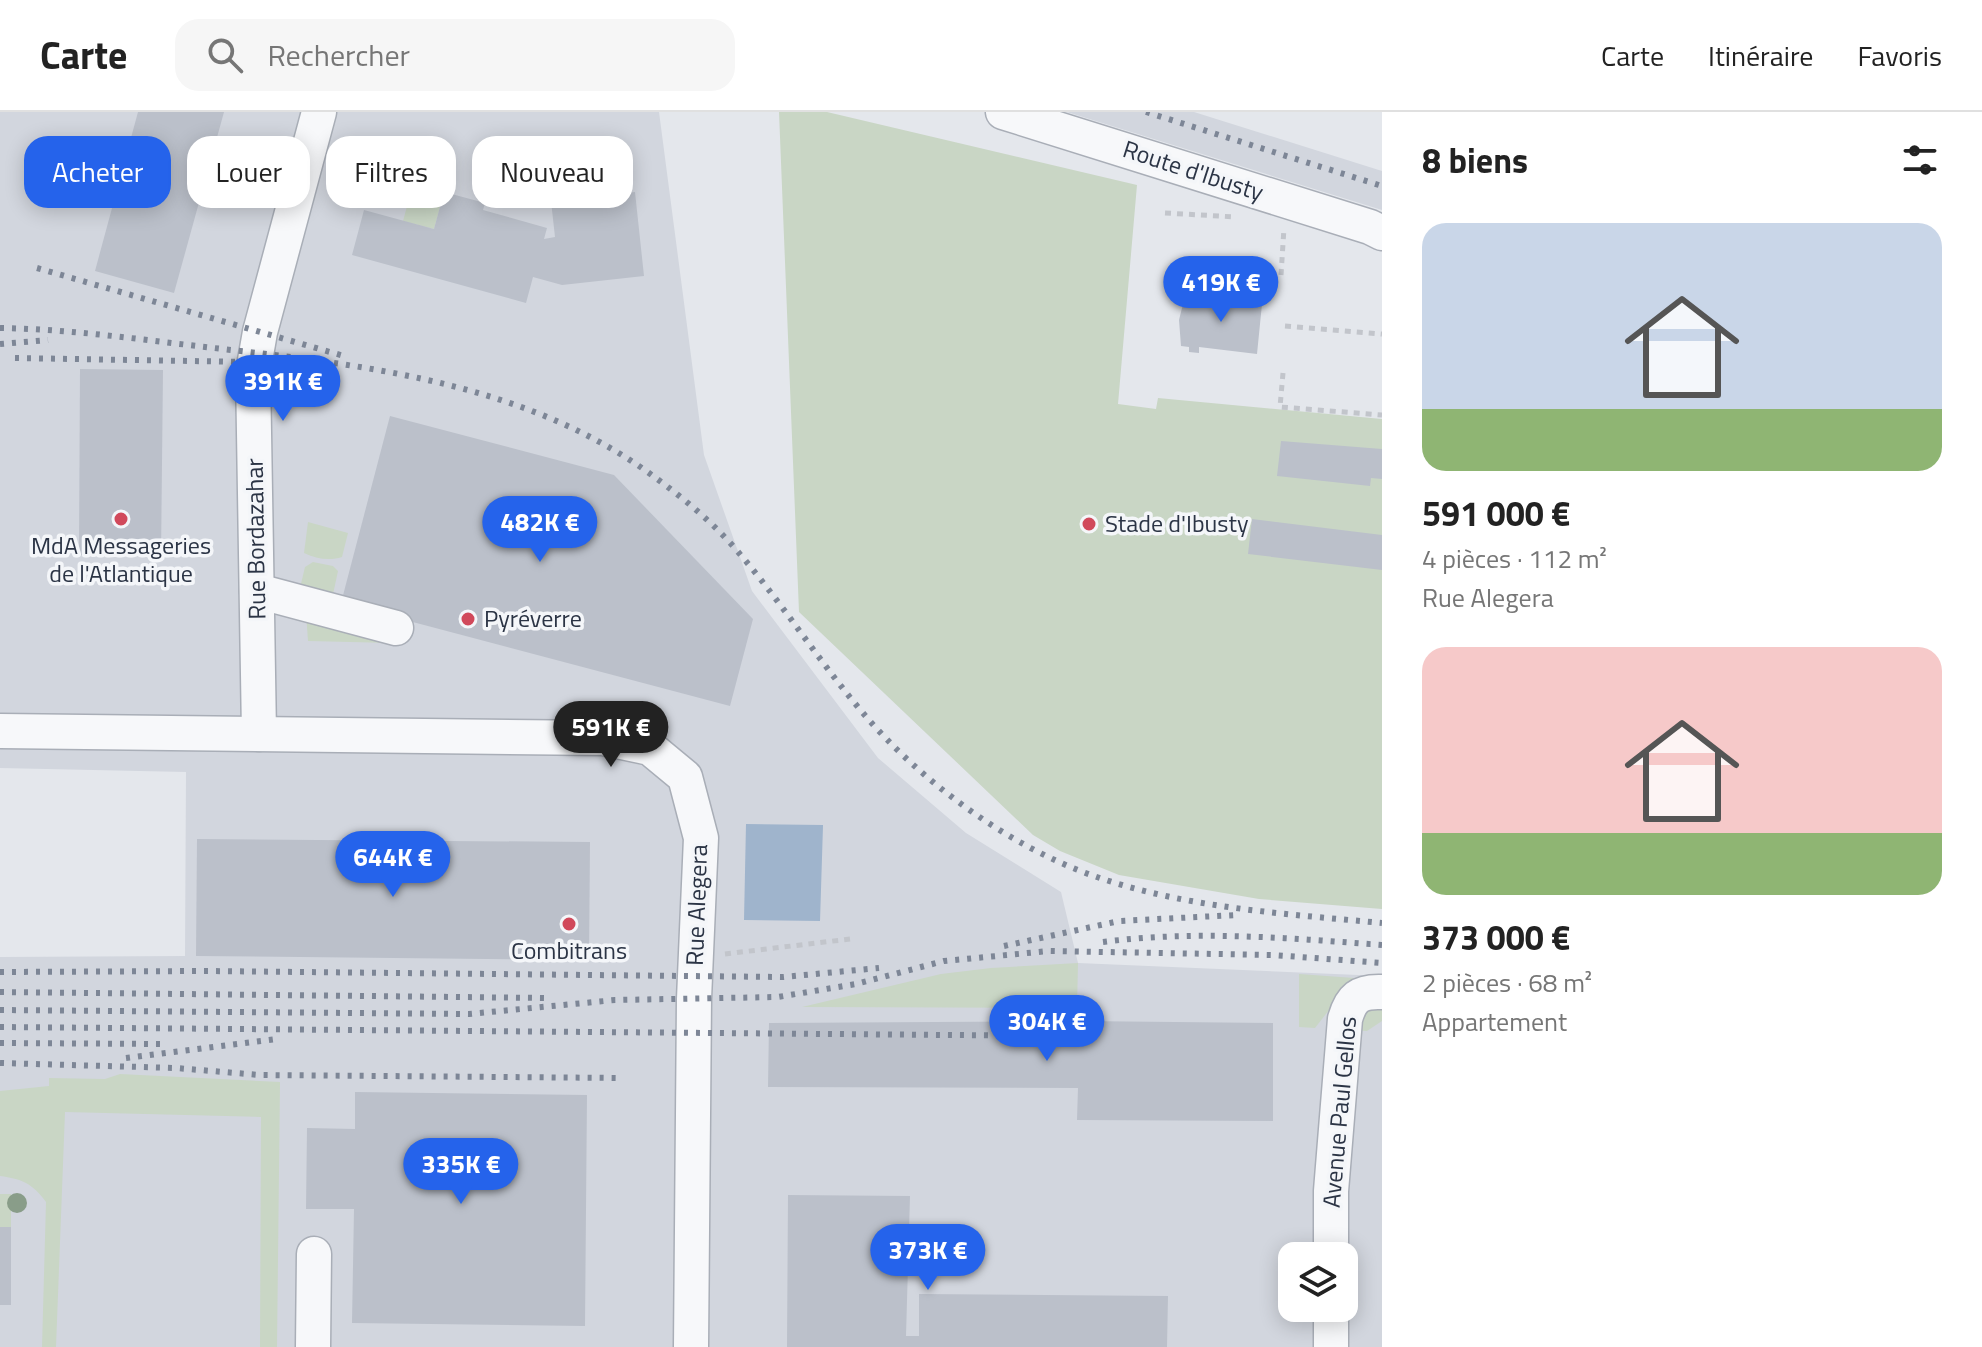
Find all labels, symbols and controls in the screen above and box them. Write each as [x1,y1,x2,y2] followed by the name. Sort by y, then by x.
[175,19,735,91] search box
[40,26,127,84] text: Carte
[267,32,410,78] text: Rechercher
[203,33,247,77] icon: search
[1601,34,1664,77] text: Carte
[1708,34,1813,77] text: Itinéraire
[1857,34,1942,77] text: Favoris
[1118,130,1269,210] street label: Route d'Ibusty
[1422,134,1528,186] text: 8 biens
[24,136,171,208] chip: Acheter
[187,136,310,208] chip: Louer
[326,136,456,208] chip: Filtres
[472,136,633,208] chip: Nouveau
[1898,138,1942,182] icon: filters
[1156,256,1286,324] pin: 419K €
[1181,262,1261,301] text: 419K €
[1610,275,1754,419] icon: home
[218,355,348,423] pin: 391K €
[243,361,323,400] text: 391K €
[236,458,274,620] street label: Rue Bordazahar
[1422,487,1570,539] text: 591 000 €
[475,496,605,564] pin: 482K €
[500,502,580,541] text: 482K €
[1105,505,1249,541] place label: Stade d'Ibusty
[112,510,130,528] marker: MdA Messageries de l'Atlantique
[1080,515,1098,533] marker: Stade d'Ibusty
[31,527,211,591] place label: MdA Messageries de l'Atlantique
[1422,539,1607,578] text: 4 pièces · 112 m²
[1422,578,1554,617] text: Rue Alegera
[484,600,582,636] place label: Pyréverre
[459,610,477,628] marker: Pyréverre
[1610,699,1754,843] icon: home
[546,701,676,769] pin: 591K €
[571,707,651,746] text: 591K €
[328,831,458,899] pin: 644K €
[353,837,433,876] text: 644K €
[676,844,716,966] street label: Rue Alegera
[1422,911,1570,963] text: 373 000 €
[560,915,578,933] marker: Combitrans
[511,932,627,968] place label: Combitrans
[1422,963,1592,1002] text: 2 pièces · 68 m²
[982,995,1112,1063] pin: 304K €
[1007,1001,1087,1040] text: 304K €
[1422,1002,1567,1041] text: Appartement
[1313,1015,1365,1209] street label: Avenue Paul Gellos
[396,1138,526,1206] pin: 335K €
[421,1144,501,1183] text: 335K €
[863,1224,993,1292] pin: 373K €
[888,1230,968,1269] text: 373K €
[1278,1242,1358,1322] map controls
[1278,1242,1358,1322] button: layers

